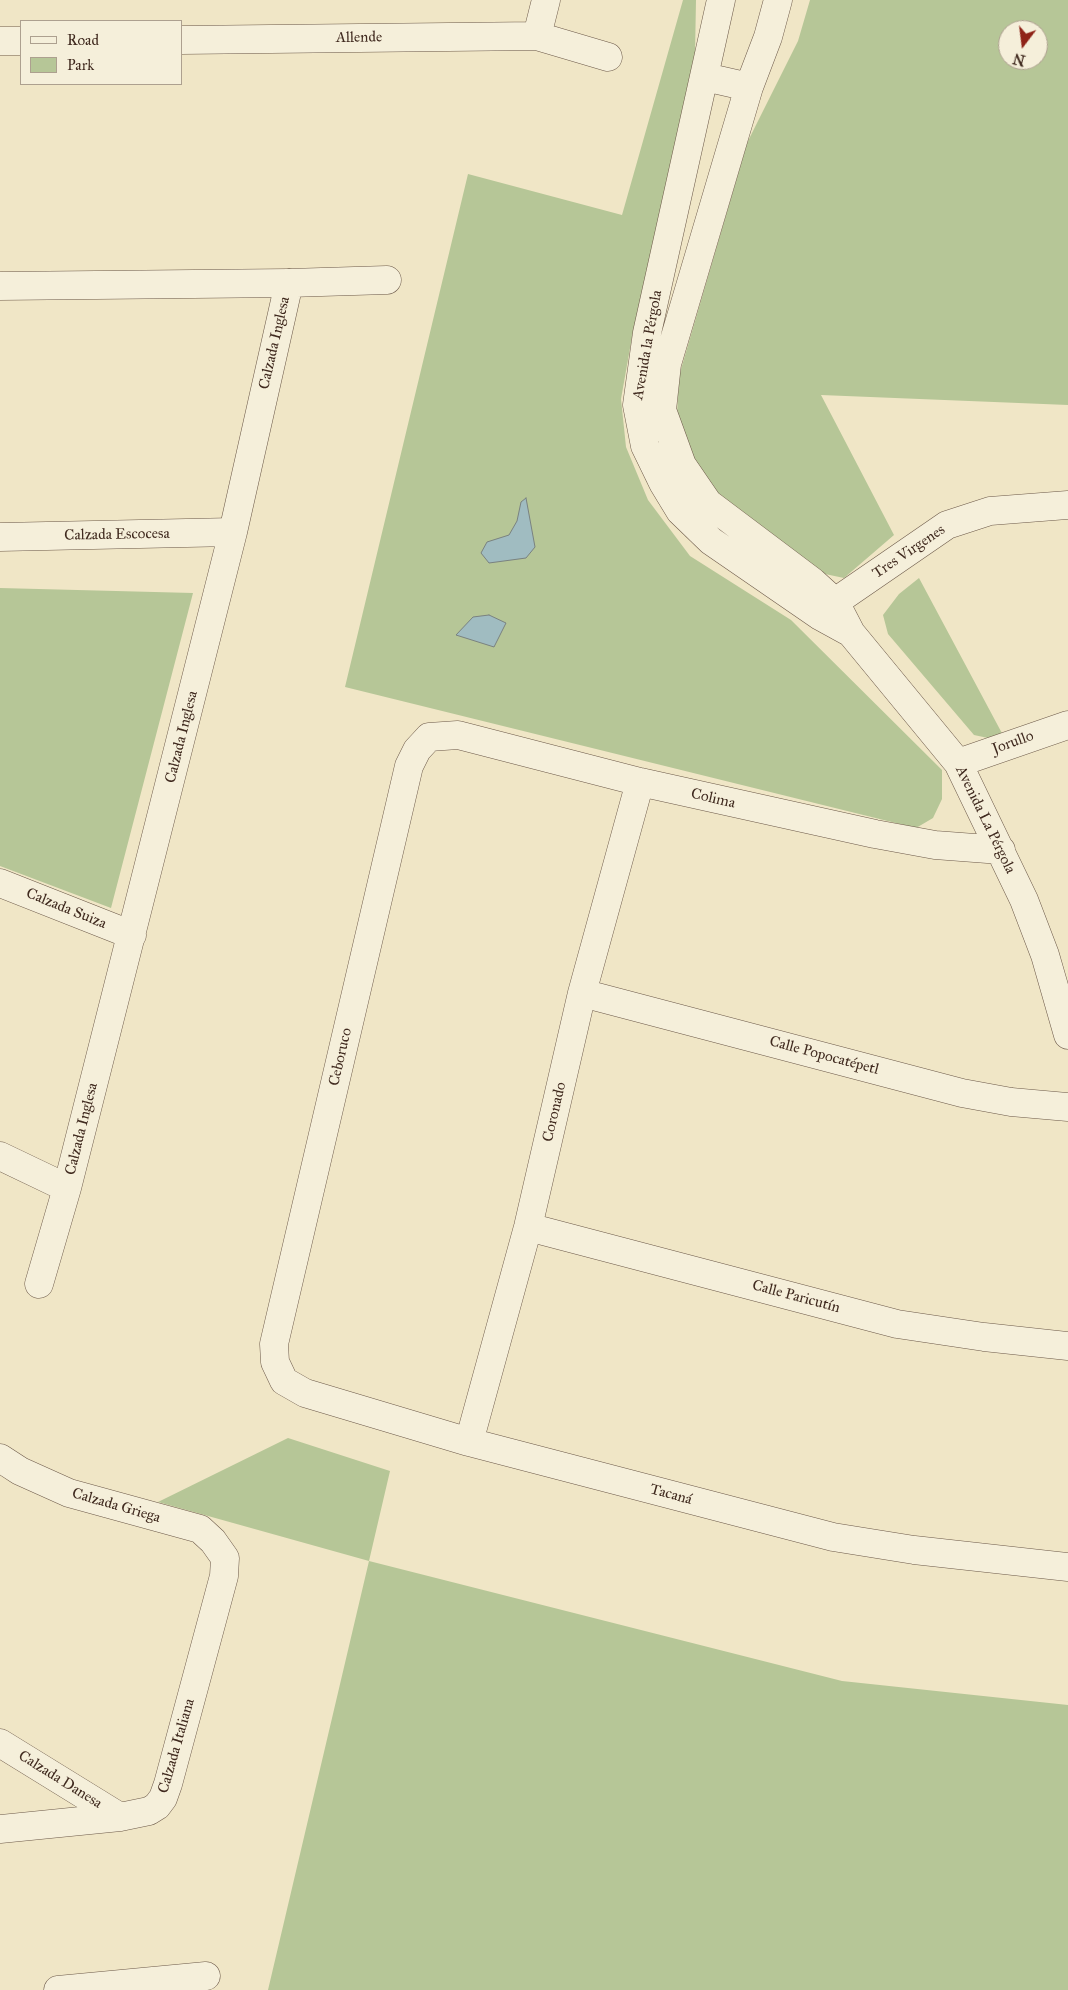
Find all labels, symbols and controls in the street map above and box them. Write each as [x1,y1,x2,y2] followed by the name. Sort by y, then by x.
[20,20,182,85] legend
[998,20,1048,70] north arrow
[336,29,382,47] street label: Allende
[67,31,99,49] text: Road
[1011,49,1027,69] text: N
[67,56,94,74] text: Park
[630,289,666,401] street label: Avenida la Pérgola
[256,295,294,391] street label: Calzada Inglesa
[869,521,949,583] street label: Tres Virgenes
[64,525,170,545] street label: Calzada Escocesa
[162,689,202,785] street label: Calzada Inglesa
[990,727,1036,759] street label: Jorullo
[951,763,1019,877] street label: Avenida La Pérgola
[689,785,737,813] street label: Colima
[23,885,109,933] street label: Calzada Suiza
[326,1026,356,1088] street label: Ceboruco
[767,1033,881,1079] street label: Calle Popocatépetl
[539,1080,571,1144] street label: Coronado
[62,1081,102,1177] street label: Calzada Inglesa
[750,1277,842,1317] street label: Calle Paricutín
[648,1481,694,1509] street label: Tacaná
[70,1485,162,1527] street label: Calzada Griega
[155,1697,199,1795] street label: Calzada Italiana
[15,1747,105,1813] street label: Calzada Danesa

